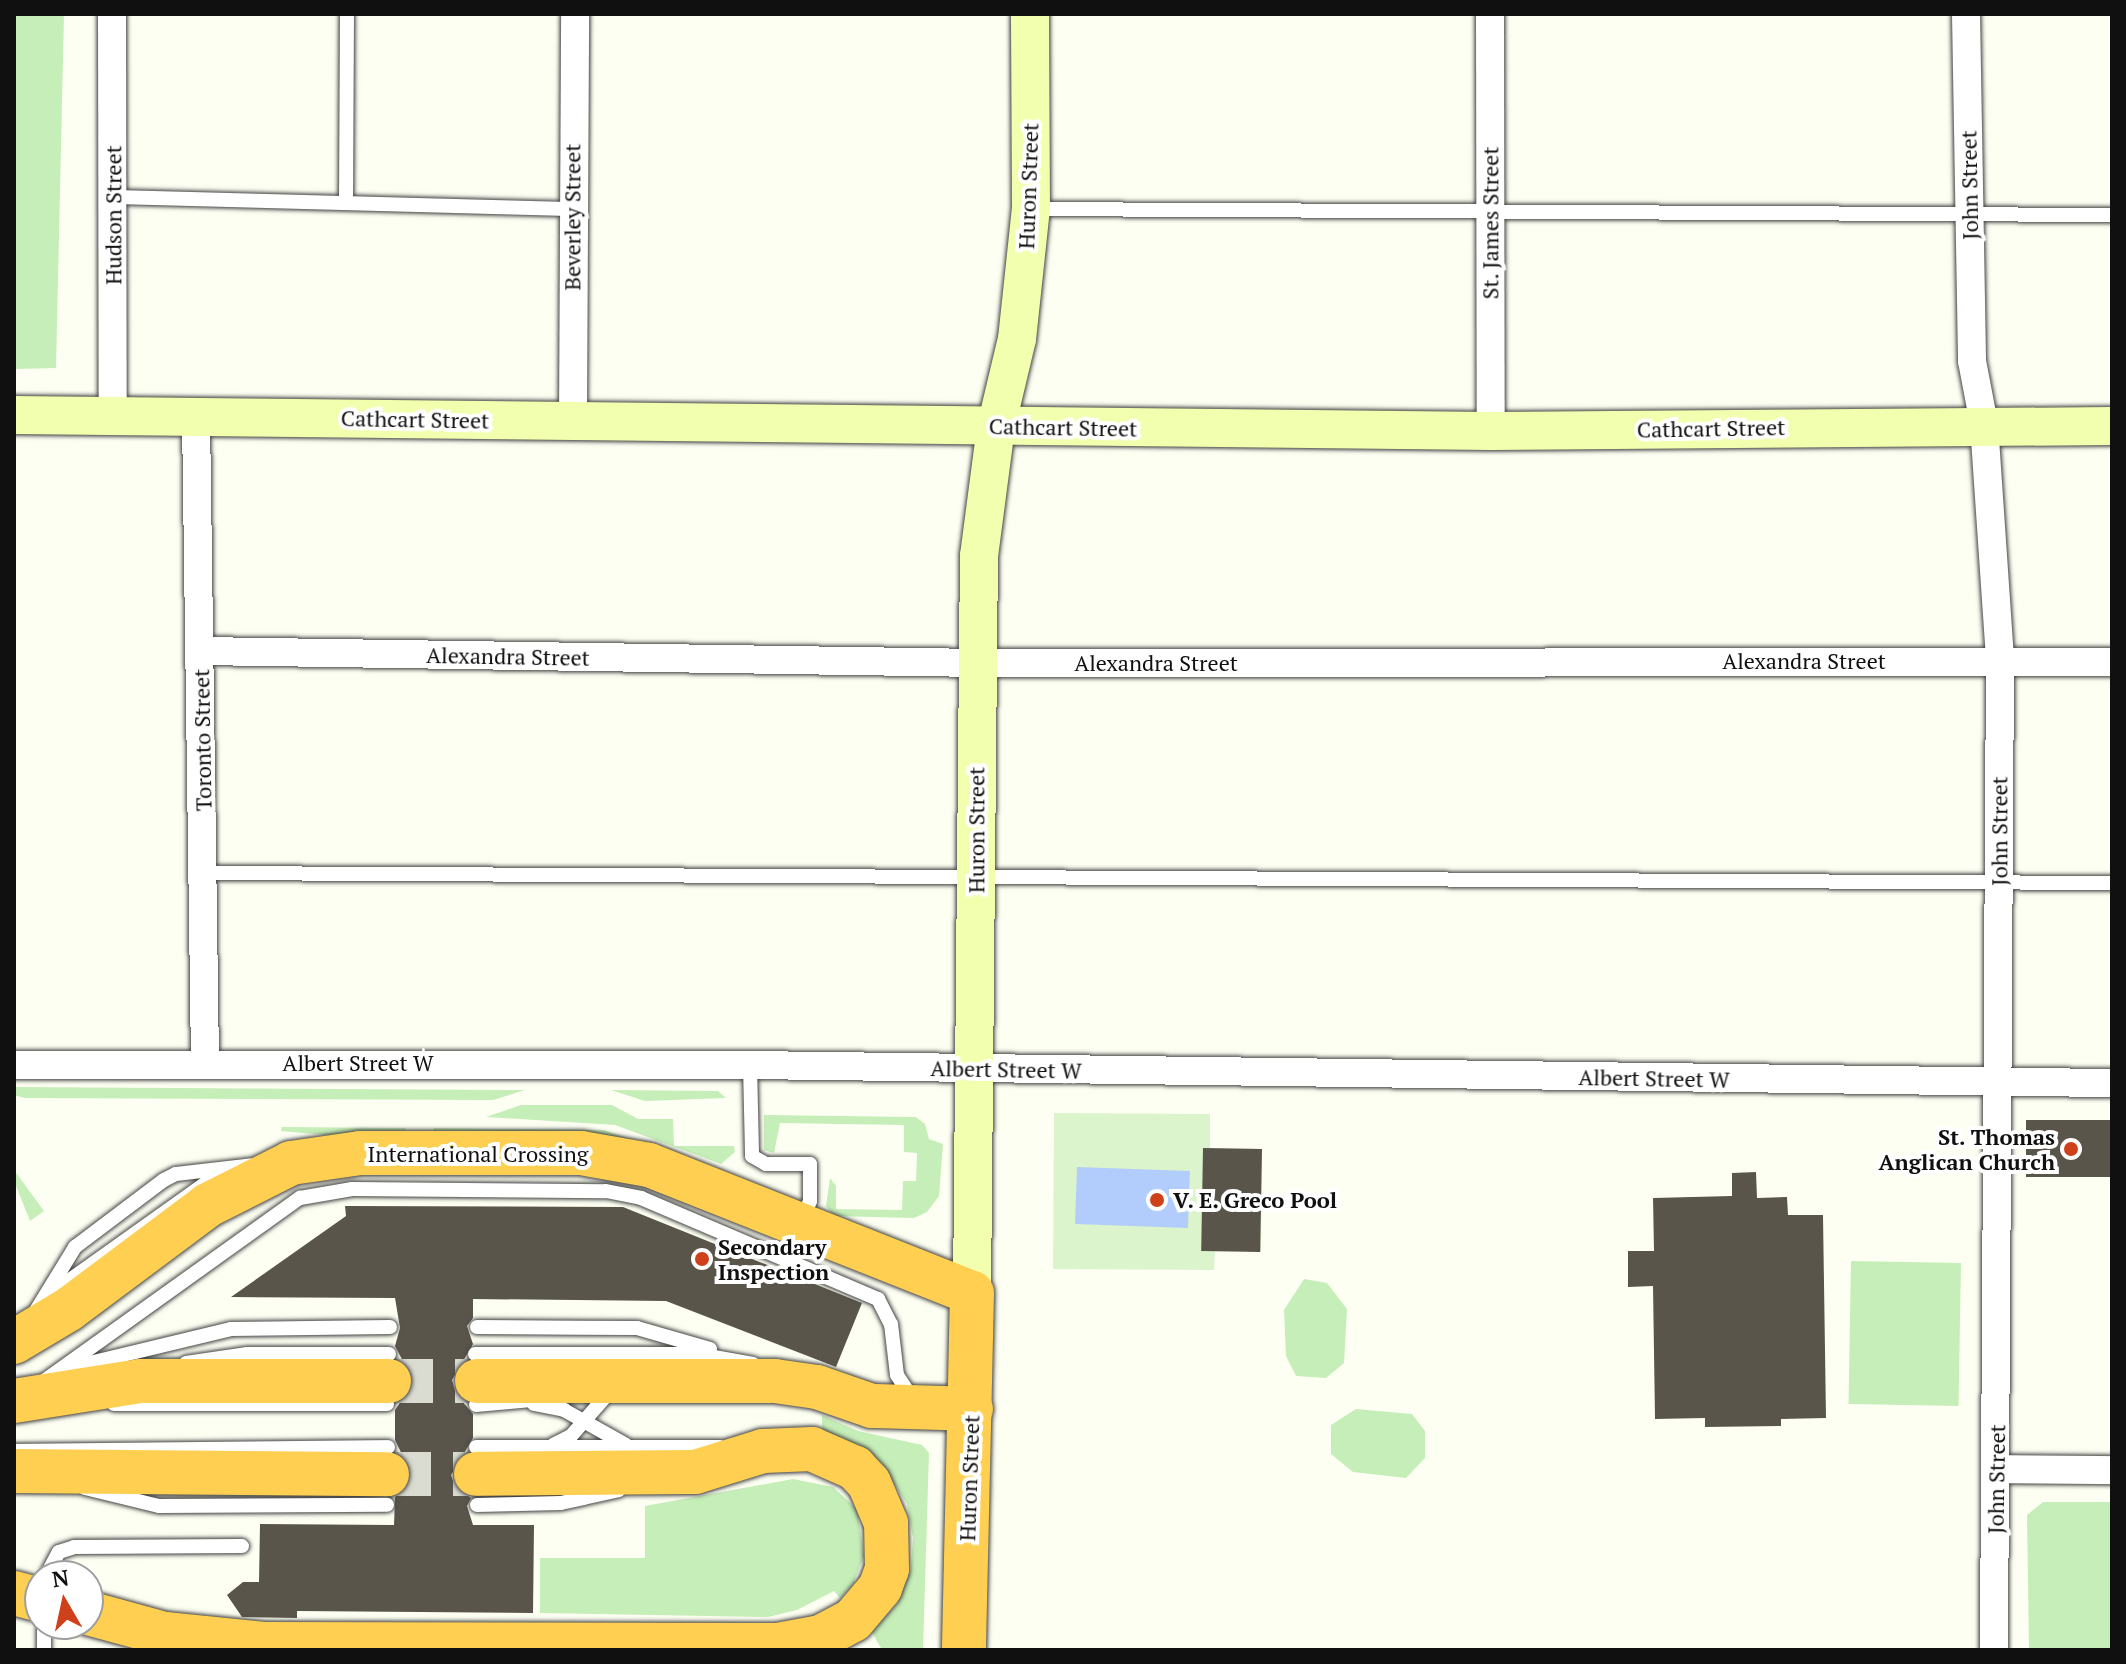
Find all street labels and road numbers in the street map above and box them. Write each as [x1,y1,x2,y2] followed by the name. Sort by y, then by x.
[1013,122,1043,250] street label: Huron Street
[1955,130,1983,240] street label: John Street
[559,144,585,290] street label: Beverley Street
[100,145,126,285] street label: Hudson Street
[1477,146,1503,300] street label: St. James Street
[341,405,489,433] street label: Cathcart Street
[989,413,1137,441] street label: Cathcart Street
[1637,414,1785,442] street label: Cathcart Street
[426,641,590,671] street label: Alexandra Street
[1722,648,1886,674] street label: Alexandra Street
[1074,650,1238,676] street label: Alexandra Street
[188,669,216,811] street label: Toronto Street
[963,767,989,893] street label: Huron Street
[1986,776,2012,886] street label: John Street
[282,1050,434,1076] street label: Albert Street W
[930,1054,1082,1084] street label: Albert Street W
[1578,1063,1730,1093] street label: Albert Street W
[368,1141,588,1167] street label: International Crossing
[954,1414,984,1542] street label: Huron Street
[1982,1424,2010,1534] street label: John Street

